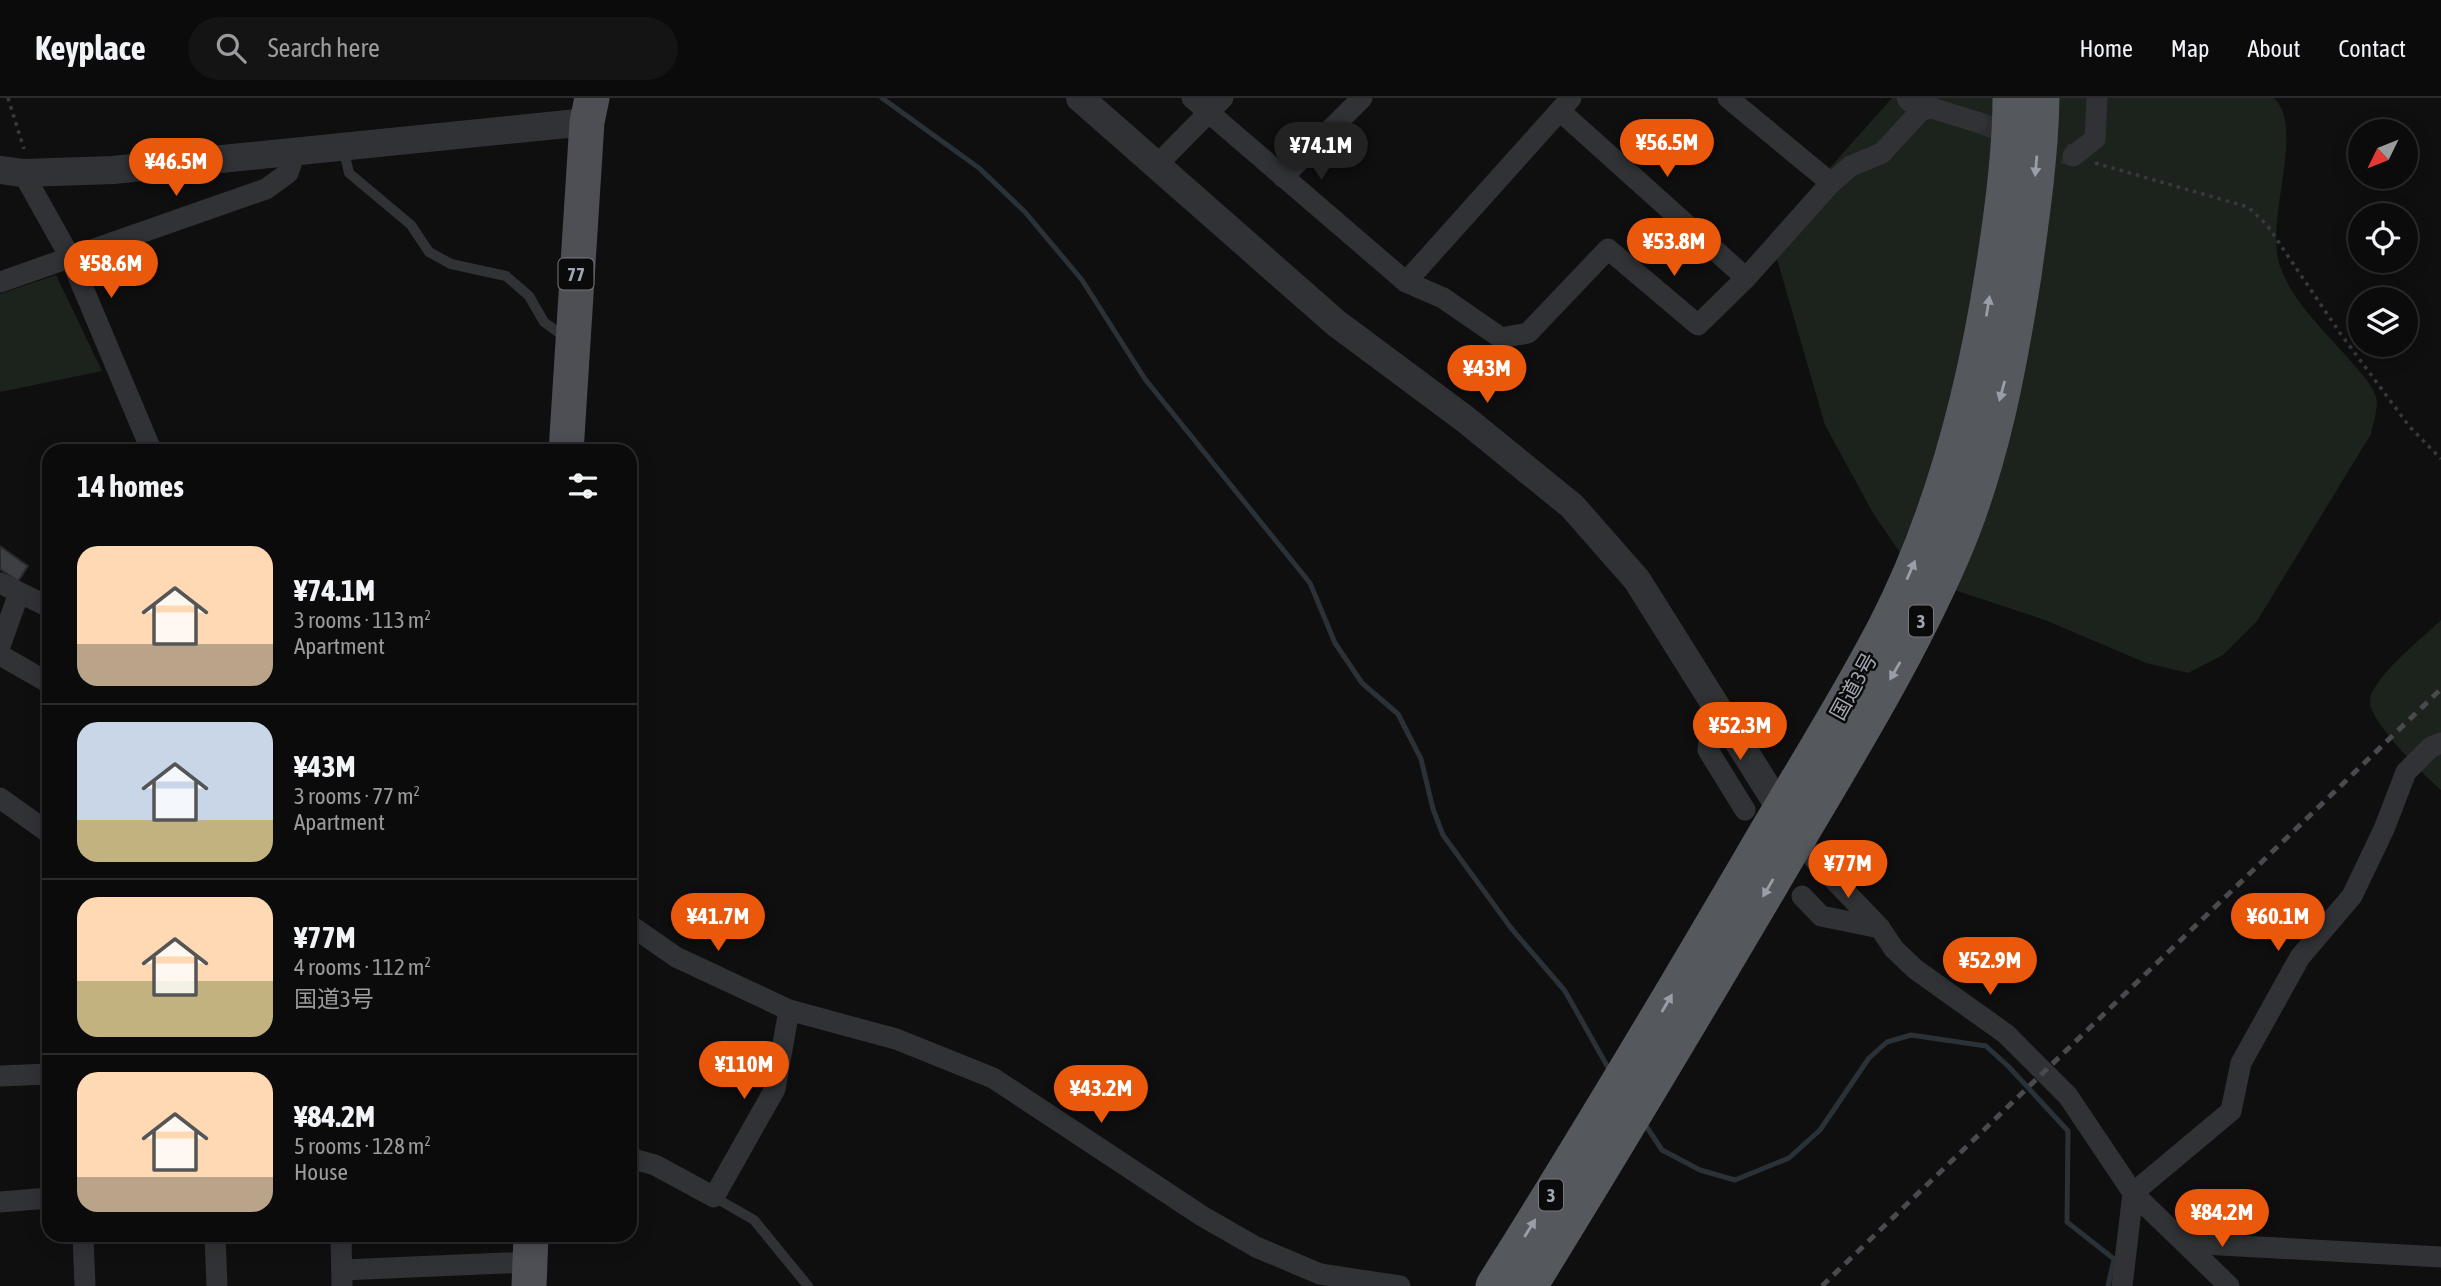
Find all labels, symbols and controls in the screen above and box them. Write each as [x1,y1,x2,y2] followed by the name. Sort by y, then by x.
[188,17,678,80] search box
[35,29,146,67] text: Keyplace
[212,29,250,67] icon: search
[268,33,380,63] text: Search here
[2079,35,2133,62] text: Home
[2171,35,2209,62] text: Map
[2247,35,2300,62] text: About
[2338,35,2406,62] text: Contact
[2348,119,2418,189] north arrow
[2348,119,2418,357] map controls
[1610,120,1724,179] pin: ¥56.5M
[1264,122,1378,182] pin: ¥74.1M
[1636,129,1698,155] text: ¥56.5M
[1290,132,1352,158] text: ¥74.1M
[119,139,233,198] pin: ¥46.5M
[145,148,207,174] text: ¥46.5M
[2030,155,2041,177] one-way arrow
[2348,203,2418,273] button: locate
[1617,218,1731,278] pin: ¥53.8M
[1643,228,1705,254] text: ¥53.8M
[54,240,168,300] pin: ¥58.6M
[80,250,142,276] text: ¥58.6M
[558,258,594,290] road number: 77
[2348,287,2418,357] button: layers
[1983,295,1994,317] one-way arrow
[1446,345,1528,405] pin: ¥43M
[1463,355,1511,381] text: ¥43M
[1996,380,2007,402] one-way arrow
[564,467,602,505] icon: filters
[77,469,184,503] text: 14 homes
[1906,560,1917,581] one-way arrow
[294,573,375,607] text: ¥74.1M
[133,574,217,658] icon: home
[1909,606,1933,636] road number: 3
[294,607,431,633] text: 3 rooms · 113 m²
[294,633,385,659] text: Apartment
[1825,648,1881,724] street label: 国道3号
[1889,661,1901,680] one-way arrow
[1683,702,1797,762] pin: ¥52.3M
[1709,712,1771,738] text: ¥52.3M
[294,749,356,783] text: ¥43M
[133,750,217,834] icon: home
[294,783,420,809] text: 3 rooms · 77 m²
[294,809,385,835] text: Apartment
[1807,840,1889,900] pin: ¥77M
[1824,850,1872,876] text: ¥77M
[1761,879,1774,898] one-way arrow
[661,894,775,953] pin: ¥41.7M
[2221,894,2335,953] pin: ¥60.1M
[687,903,749,929] text: ¥41.7M
[2247,903,2309,929] text: ¥60.1M
[294,920,356,954] text: ¥77M
[133,925,217,1009] icon: home
[1933,937,2047,997] pin: ¥52.9M
[1959,947,2021,973] text: ¥52.9M
[294,954,431,980] text: 4 rooms · 112 m²
[294,986,374,1012] text: 国道3号
[1661,993,1673,1013] one-way arrow
[695,1042,793,1101] pin: ¥110M
[715,1051,773,1077] text: ¥110M
[1044,1066,1158,1125] pin: ¥43.2M
[1070,1075,1132,1101] text: ¥43.2M
[294,1099,375,1133] text: ¥84.2M
[133,1100,217,1184] icon: home
[294,1133,431,1159] text: 5 rooms · 128 m²
[294,1159,348,1185] text: House
[1539,1180,1563,1210] road number: 3
[2165,1190,2279,1249] pin: ¥84.2M
[2191,1199,2253,1225] text: ¥84.2M
[1524,1218,1537,1238] one-way arrow

